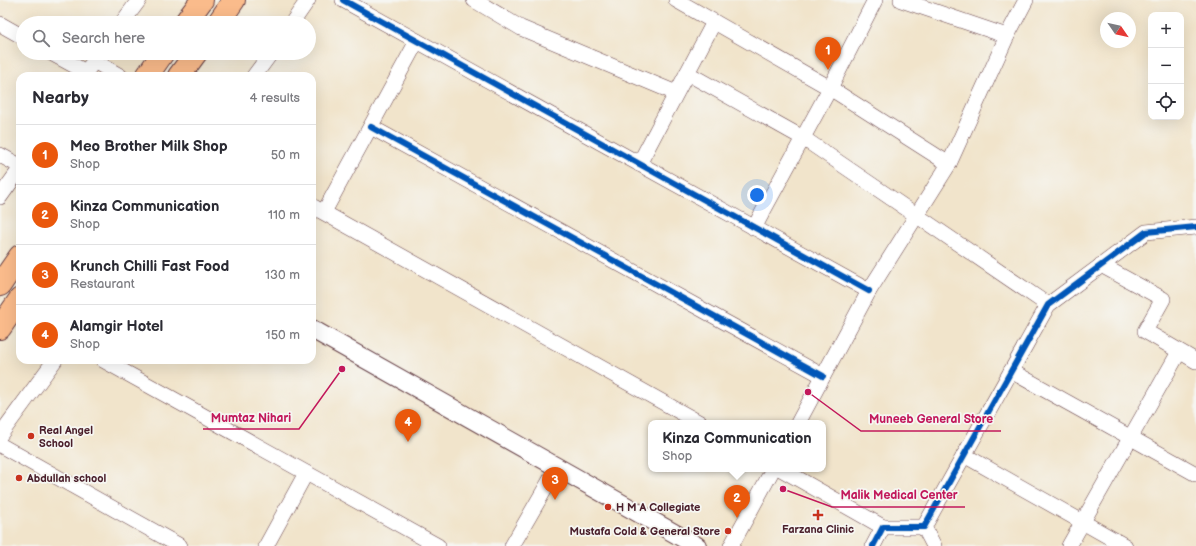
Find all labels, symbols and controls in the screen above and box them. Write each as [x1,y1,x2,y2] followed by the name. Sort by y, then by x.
[1100,12,1136,48] north arrow
[1148,12,1184,120] map controls
[1148,12,1184,48] button: +
[16,16,316,60] search box
[30,27,52,49] icon: search
[62,29,145,48] text: Search here
[815,37,841,70] pin: 1
[1148,48,1184,84] button: −
[1148,84,1184,120] button: locate
[32,88,89,108] text: Nearby
[250,90,300,106] text: 4 results
[70,137,228,156] text: Meo Brother Milk Shop
[42,147,48,163] text: 1
[271,147,300,163] text: 50 m
[70,156,100,172] text: Shop
[747,185,767,205] your location
[70,197,219,216] text: Kinza Communication
[41,207,49,223] text: 2
[268,207,300,223] text: 110 m
[70,216,100,232] text: Shop
[70,257,229,276] text: Krunch Chilli Fast Food
[41,267,49,283] text: 3
[265,267,300,283] text: 130 m
[70,276,135,292] text: Restaurant
[70,317,163,336] text: Alamgir Hotel
[41,327,49,343] text: 4
[266,327,300,343] text: 150 m
[70,336,100,352] text: Shop
[203,405,299,429] callout: Mumtaz Nihari
[861,407,1001,431] callout: Muneeb General Store
[395,409,421,442] pin: 4
[211,411,291,426] text: Mumtaz Nihari
[869,412,993,427] text: Muneeb General Store
[648,420,826,472] popup
[39,424,93,450] place label: Real Angel School
[662,429,812,448] text: Kinza Communication
[26,431,36,441] marker: Real Angel School
[662,448,692,464] text: Shop
[542,467,568,500] pin: 3
[26,472,107,485] place label: Abdullah school
[14,473,24,483] marker: Abdullah school
[832,483,965,507] callout: Malik Medical Center
[724,485,750,518] pin: 2
[840,488,958,503] text: Malik Medical Center
[616,501,700,514] place label: H M A Collegiate
[603,502,613,512] marker: H M A Collegiate
[812,509,824,521] marker: Farzana Clinic
[782,523,854,536] place label: Farzana Clinic
[570,525,720,538] place label: Mustafa Cold & General Store
[723,526,733,536] marker: Mustafa Cold & General Store

